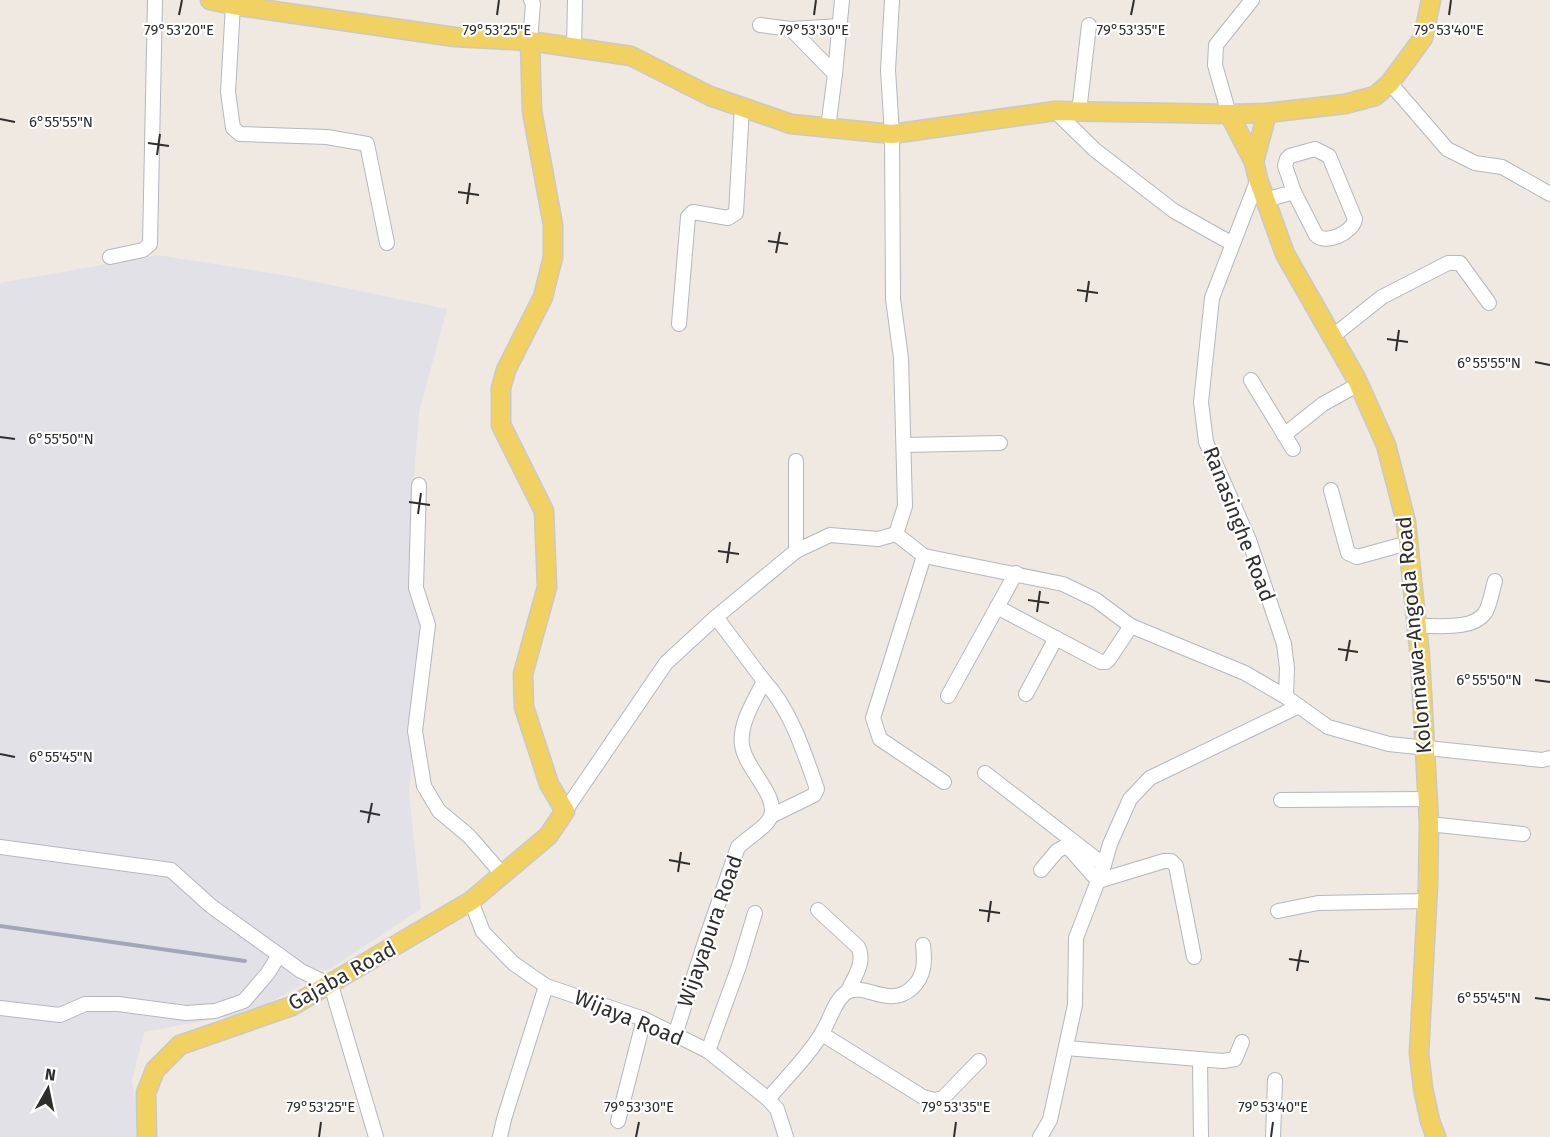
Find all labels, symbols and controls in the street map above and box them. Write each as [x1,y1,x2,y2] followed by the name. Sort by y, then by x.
[144,21,214,39] text: 79°53'20"E
[463,21,531,39] text: 79°53'25"E
[779,21,849,39] text: 79°53'30"E
[1097,21,1165,39] text: 79°53'35"E
[1414,21,1484,39] text: 79°53'40"E
[29,113,93,131] text: 6°55'55"N
[1457,354,1521,372] text: 6°55'55"N
[28,430,94,448] text: 6°55'50"N
[1197,443,1281,605] street label: Ranasinghe Road
[1391,515,1437,755] street label: Kolonnawa-Angoda Road
[1456,671,1522,689] text: 6°55'50"N
[29,748,93,766] text: 6°55'45"N
[672,852,748,1010] street label: Wijayapura Road
[283,936,401,1016] street label: Gajaba Road
[571,984,687,1052] street label: Wijaya Road
[1457,989,1521,1007] text: 6°55'45"N
[18,1059,78,1119] north arrow
[44,1064,57,1085] text: N
[287,1098,355,1116] text: 79°53'25"E
[604,1098,674,1116] text: 79°53'30"E
[922,1098,990,1116] text: 79°53'35"E
[1238,1098,1308,1116] text: 79°53'40"E

